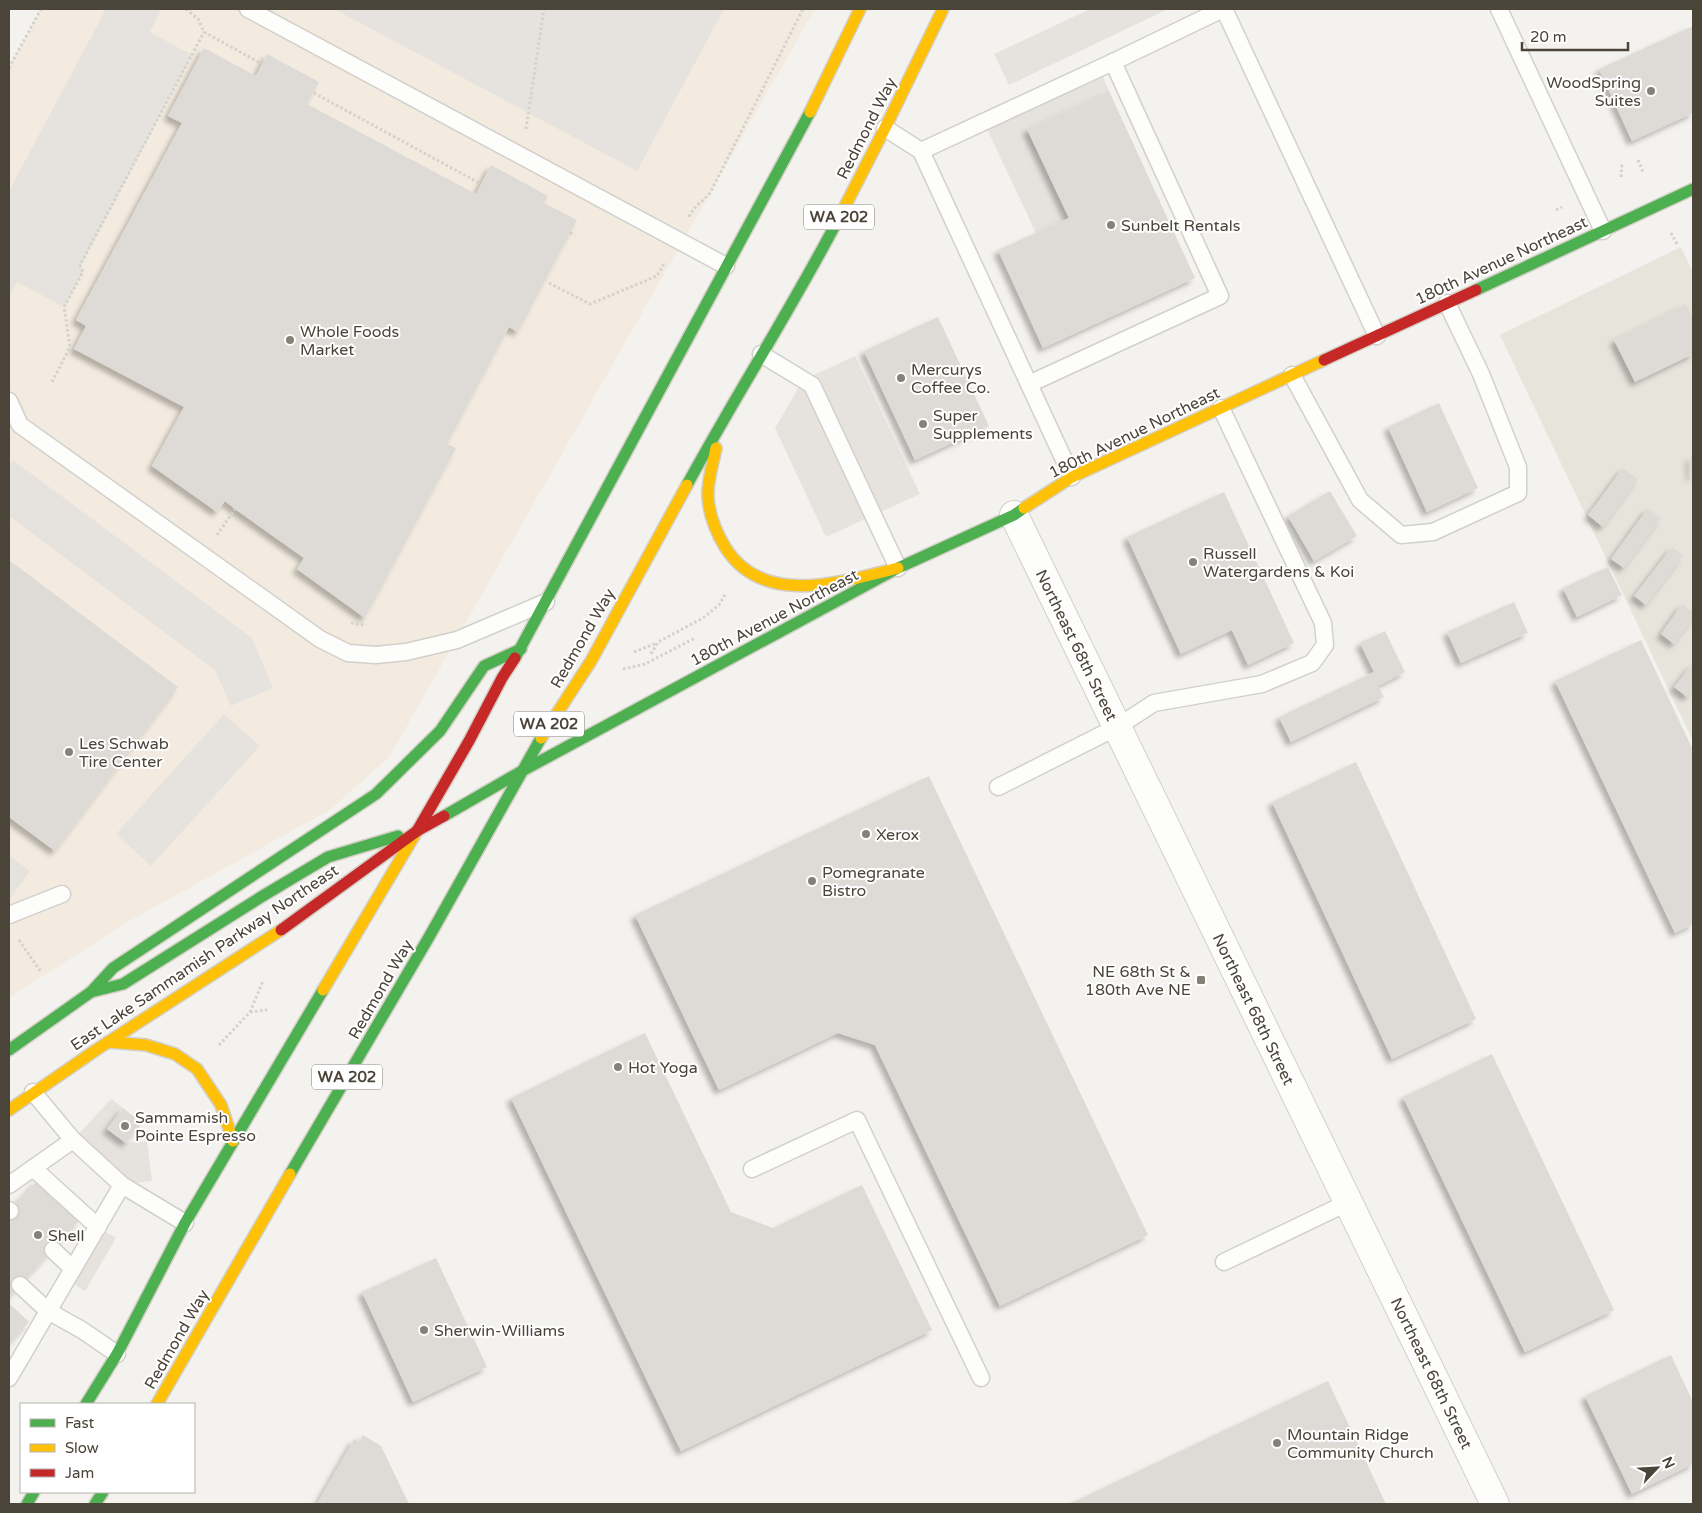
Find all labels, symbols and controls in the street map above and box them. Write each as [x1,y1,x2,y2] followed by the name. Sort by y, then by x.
[1522,20,1628,52] scale bar
[1530,28,1567,46] text: 20 m
[1546,73,1641,111] place label: WoodSpring Suites
[833,74,901,183] street label: Redmond Way
[1645,85,1657,97] marker: WoodSpring Suites
[804,204,874,230] road number: WA 202
[1412,212,1591,310] street label: 180th Avenue Northeast
[1121,216,1240,236] place label: Sunbelt Rentals
[1105,219,1117,231] marker: Sunbelt Rentals
[300,322,399,360] place label: Whole Foods Market
[284,334,296,346] marker: Whole Foods Market
[911,360,990,398] place label: Mercurys Coffee Co.
[895,372,907,384] marker: Mercurys Coffee Co.
[1046,383,1223,483] street label: 180th Avenue Northeast
[933,406,1033,444] place label: Super Supplements
[917,418,929,430] marker: Super Supplements
[1203,544,1354,582] place label: Russell Watergardens & Koi
[1187,556,1199,568] marker: Russell Watergardens & Koi
[687,565,862,671] street label: 180th Avenue Northeast
[1031,566,1122,724] street label: Northeast 68th Street
[546,585,620,692] street label: Redmond Way
[514,712,584,736] road number: WA 202
[79,734,169,772] place label: Les Schwab Tire Center
[63,746,75,758] marker: Les Schwab Tire Center
[876,825,919,845] place label: Xerox
[860,828,872,840] marker: Xerox
[67,860,342,1055] street label: East Lake Sammamish Parkway Northeast
[822,863,925,901] place label: Pomegranate Bistro
[806,875,818,887] marker: Pomegranate Bistro
[1208,930,1299,1088] street label: Northeast 68th Street
[344,936,418,1043] street label: Redmond Way
[1085,962,1191,1000] place label: NE 68th St & 180th Ave NE
[1195,974,1207,986] marker: NE 68th St & 180th Ave NE
[628,1058,698,1078] place label: Hot Yoga
[612,1061,624,1073] marker: Hot Yoga
[312,1064,382,1090] road number: WA 202
[135,1108,256,1146] place label: Sammamish Pointe Espresso
[119,1120,131,1132] marker: Sammamish Pointe Espresso
[48,1226,85,1246] place label: Shell
[32,1229,44,1241] marker: Shell
[140,1286,214,1393] street label: Redmond Way
[1386,1294,1477,1452] street label: Northeast 68th Street
[434,1321,565,1341] place label: Sherwin-Williams
[418,1324,430,1336] marker: Sherwin-Williams
[20,1403,195,1493] legend
[65,1414,95,1432] text: Fast
[1287,1425,1434,1463] place label: Mountain Ridge Community Church
[1271,1437,1283,1449] marker: Mountain Ridge Community Church
[65,1439,99,1457] text: Slow
[1632,1443,1682,1493] north arrow
[1658,1454,1678,1471] text: N
[65,1464,94,1482] text: Jam

